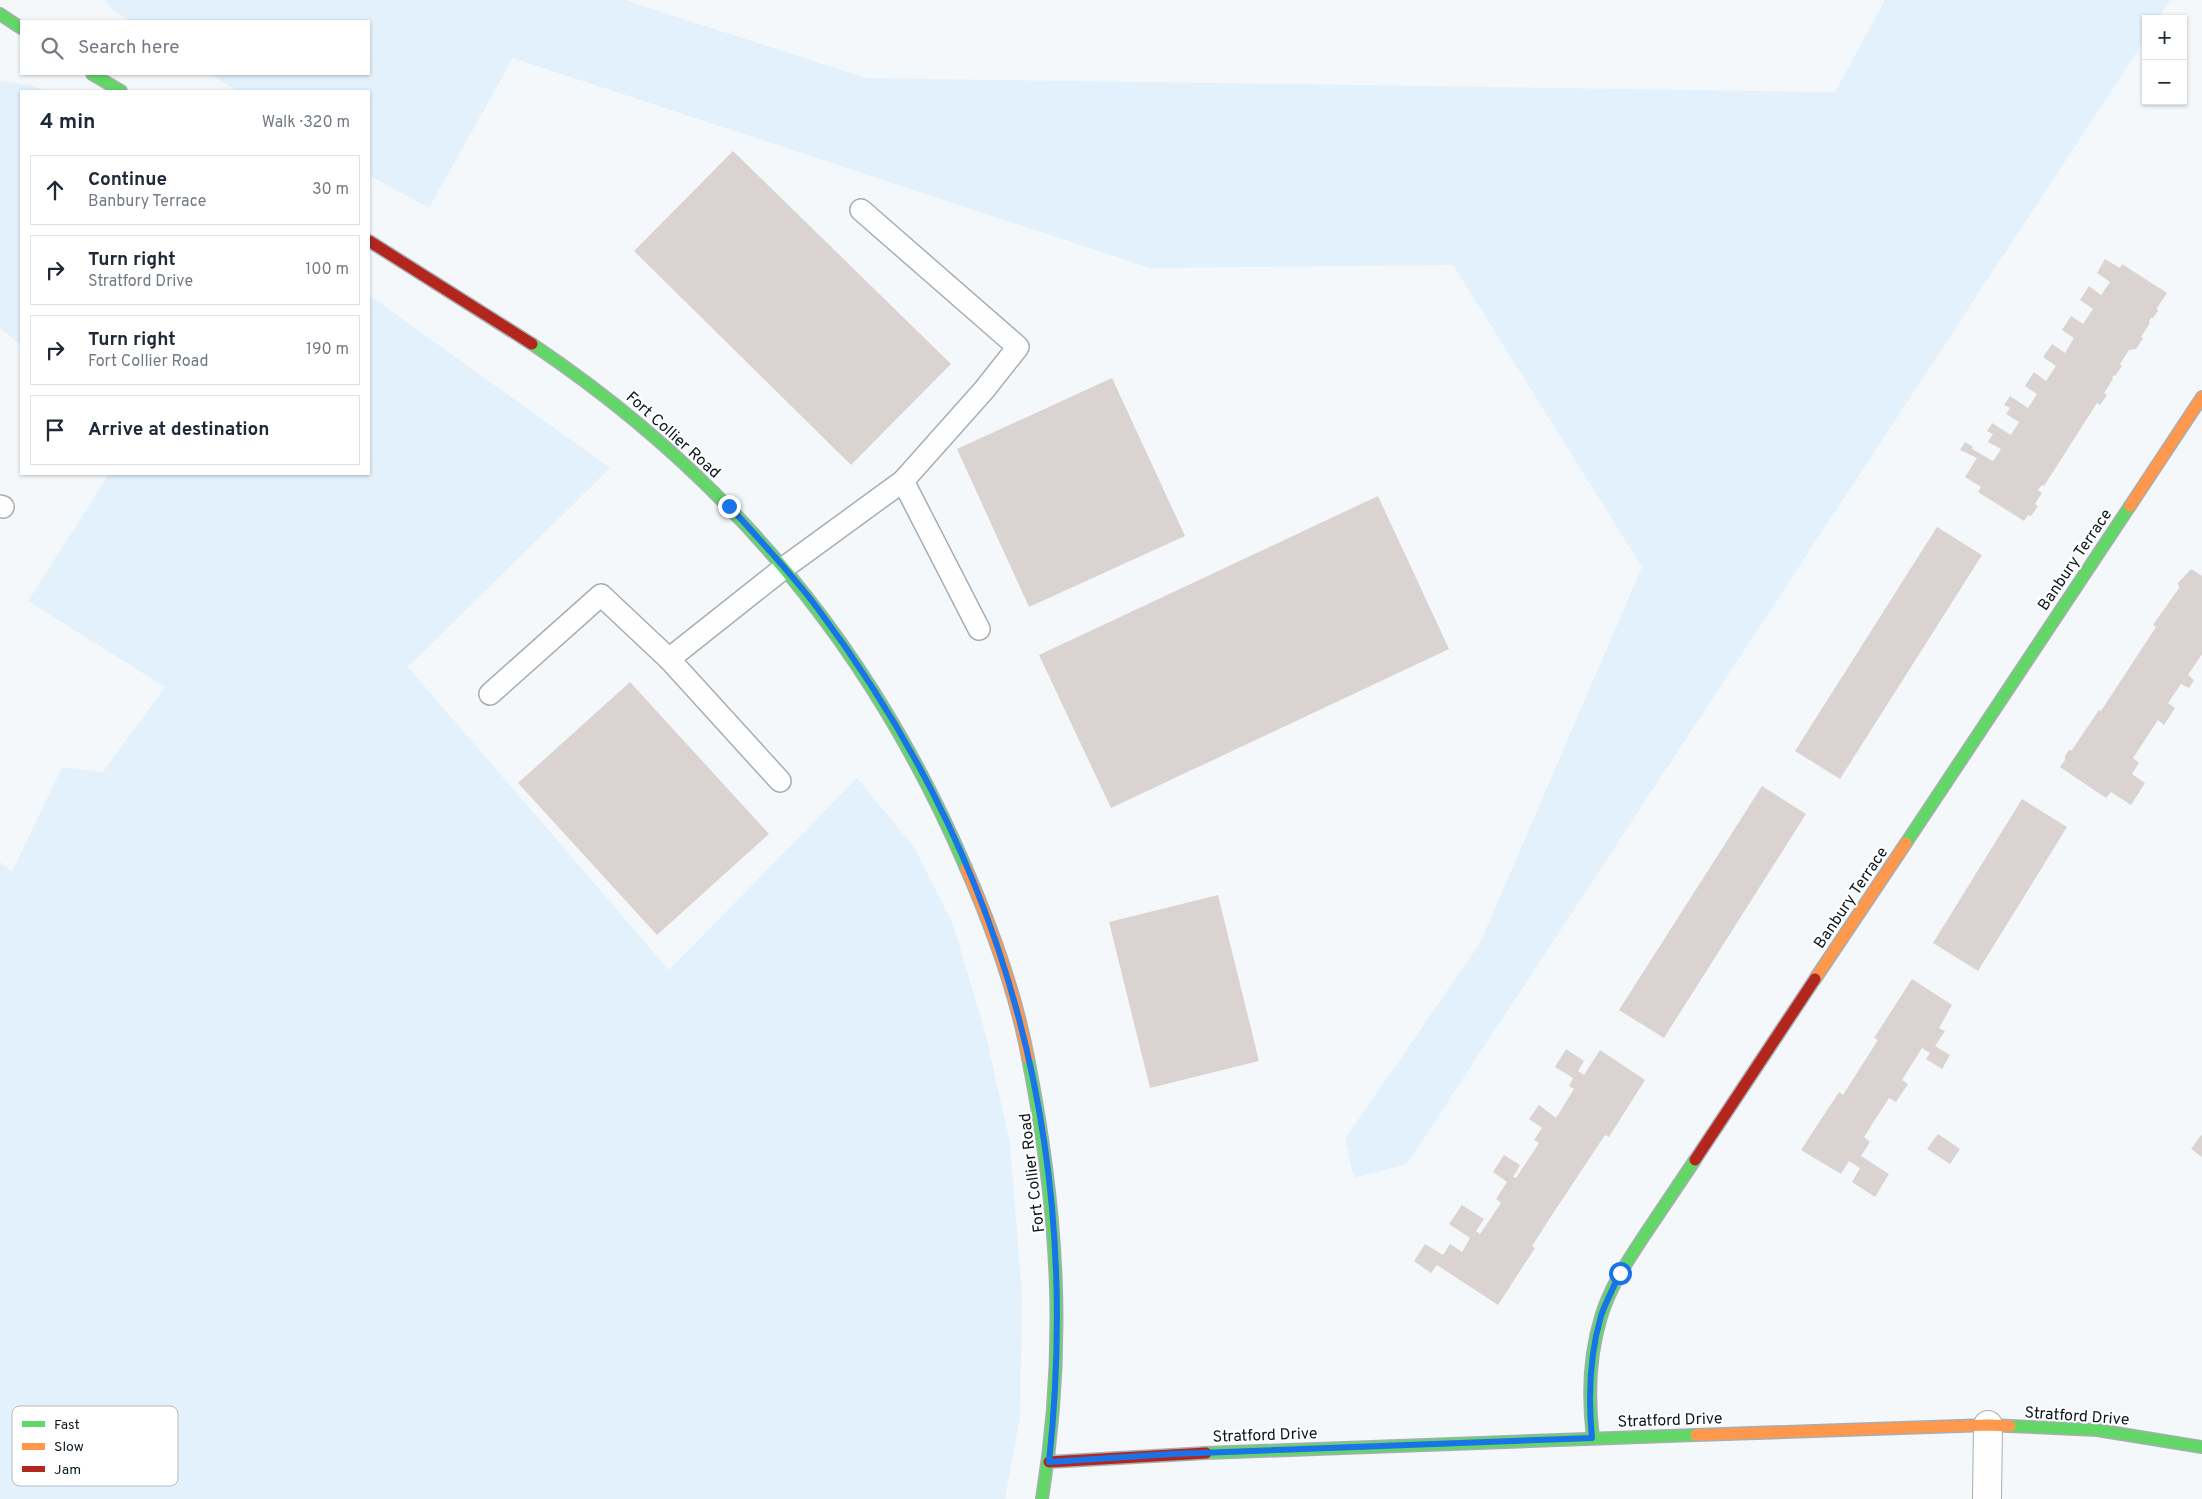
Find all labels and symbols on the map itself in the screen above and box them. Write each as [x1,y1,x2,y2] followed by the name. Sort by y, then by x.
[621,388,724,483] street label: Fort Collier Road
[718,495,741,518] route end
[2034,505,2117,615] street label: Banbury Terrace
[1810,843,1893,953] street label: Banbury Terrace
[1016,1112,1050,1234] street label: Fort Collier Road
[1609,1262,1632,1285] route start
[2024,1403,2130,1431] street label: Stratford Drive
[12,1406,178,1486] legend
[1617,1409,1723,1433] street label: Stratford Drive
[54,1417,80,1434] text: Fast
[1212,1424,1318,1448] street label: Stratford Drive
[54,1439,84,1456] text: Slow
[54,1462,81,1479] text: Jam

